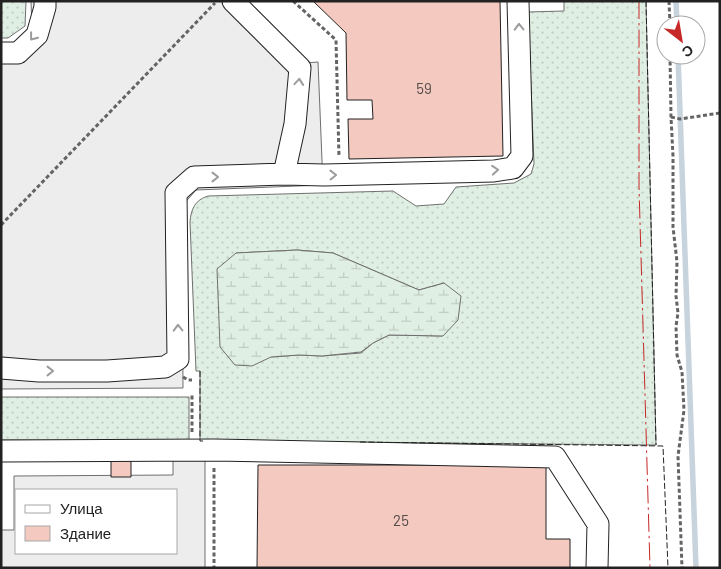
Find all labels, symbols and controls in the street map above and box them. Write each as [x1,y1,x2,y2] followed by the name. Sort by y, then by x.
[656,15,706,65] north arrow
[513,22,524,30] one-way arrow
[30,31,39,41] one-way arrow
[679,42,697,61] text: С
[293,78,304,86] one-way arrow
[416,79,432,97] house number: 59
[492,165,500,176] one-way arrow
[330,170,337,180] one-way arrow
[212,172,219,182] one-way arrow
[172,323,183,331] one-way arrow
[46,366,54,376] one-way arrow
[15,489,178,554] legend
[60,499,103,517] text: Улица
[393,511,409,529] house number: 25
[60,524,111,542] text: Здание

